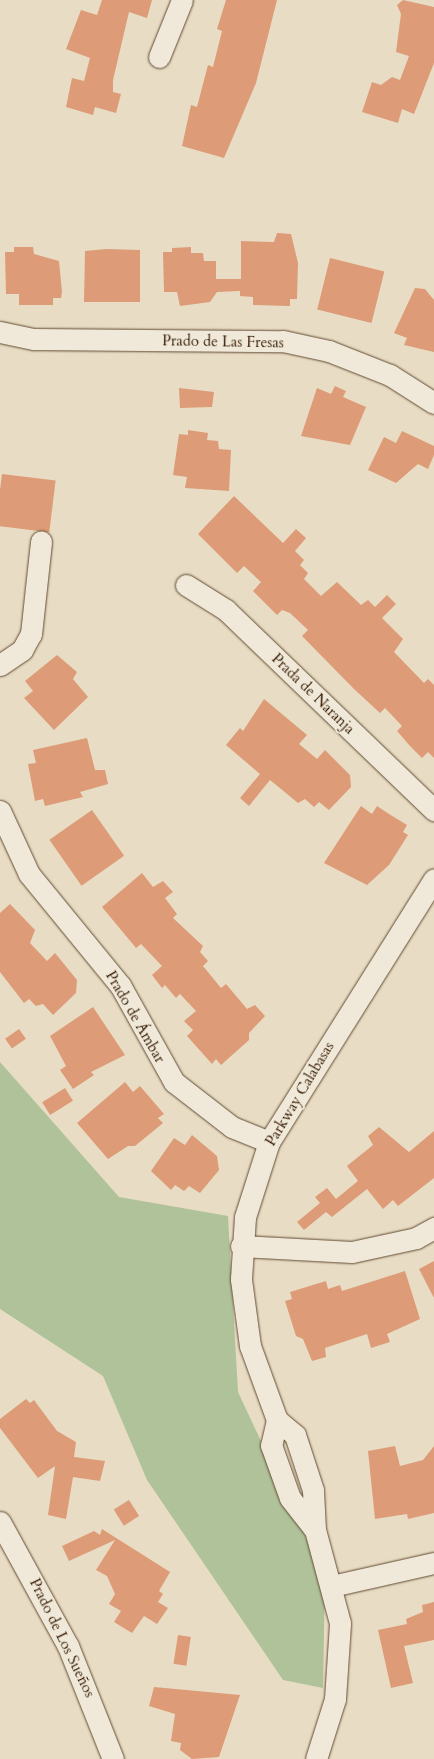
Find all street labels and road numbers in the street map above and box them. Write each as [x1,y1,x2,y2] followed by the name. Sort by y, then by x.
[162,332,284,352] street label: Prado de Las Fresas
[268,650,358,738] street label: Prada de Naranja
[101,968,169,1066] street label: Prado de Ámbar
[262,1039,338,1149] street label: Parkway Calabasas
[25,1576,99,1700] street label: Prado de Los Sueños

